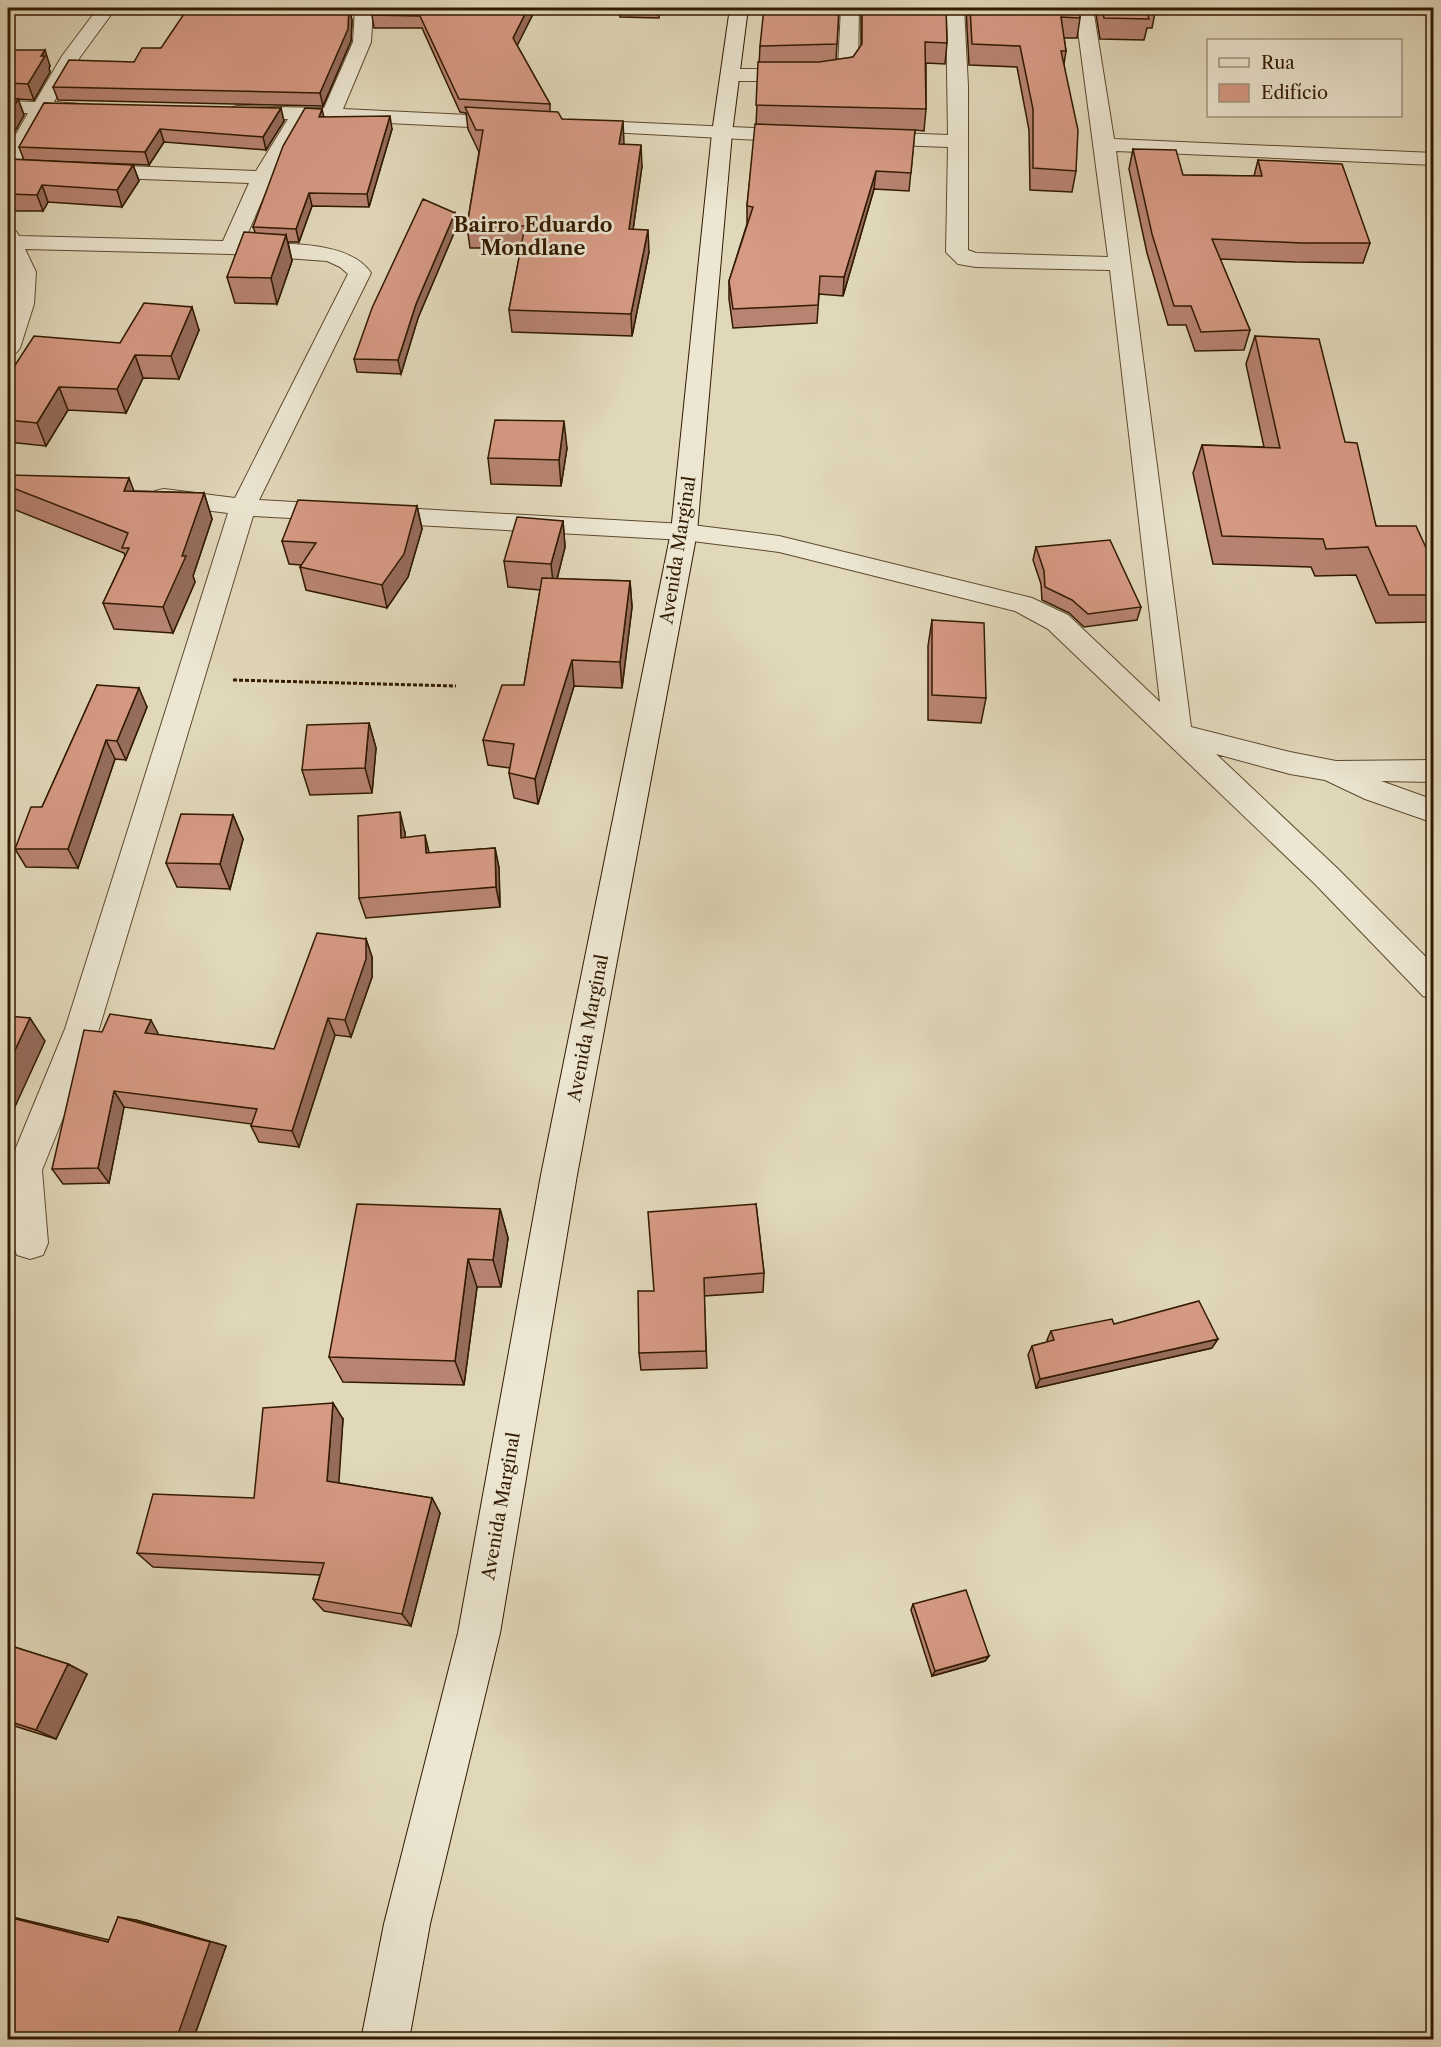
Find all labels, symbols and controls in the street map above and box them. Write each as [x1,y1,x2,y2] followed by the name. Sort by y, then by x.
[1207,39,1402,117] legend
[1261,52,1295,74] text: Rua
[1261,82,1328,104] text: Edifício
[454,213,612,260] district label: Bairro Eduardo Mondlane
[655,474,701,627] street label: Avenida Marginal
[563,953,613,1104] street label: Avenida Marginal
[477,1430,525,1582] street label: Avenida Marginal

